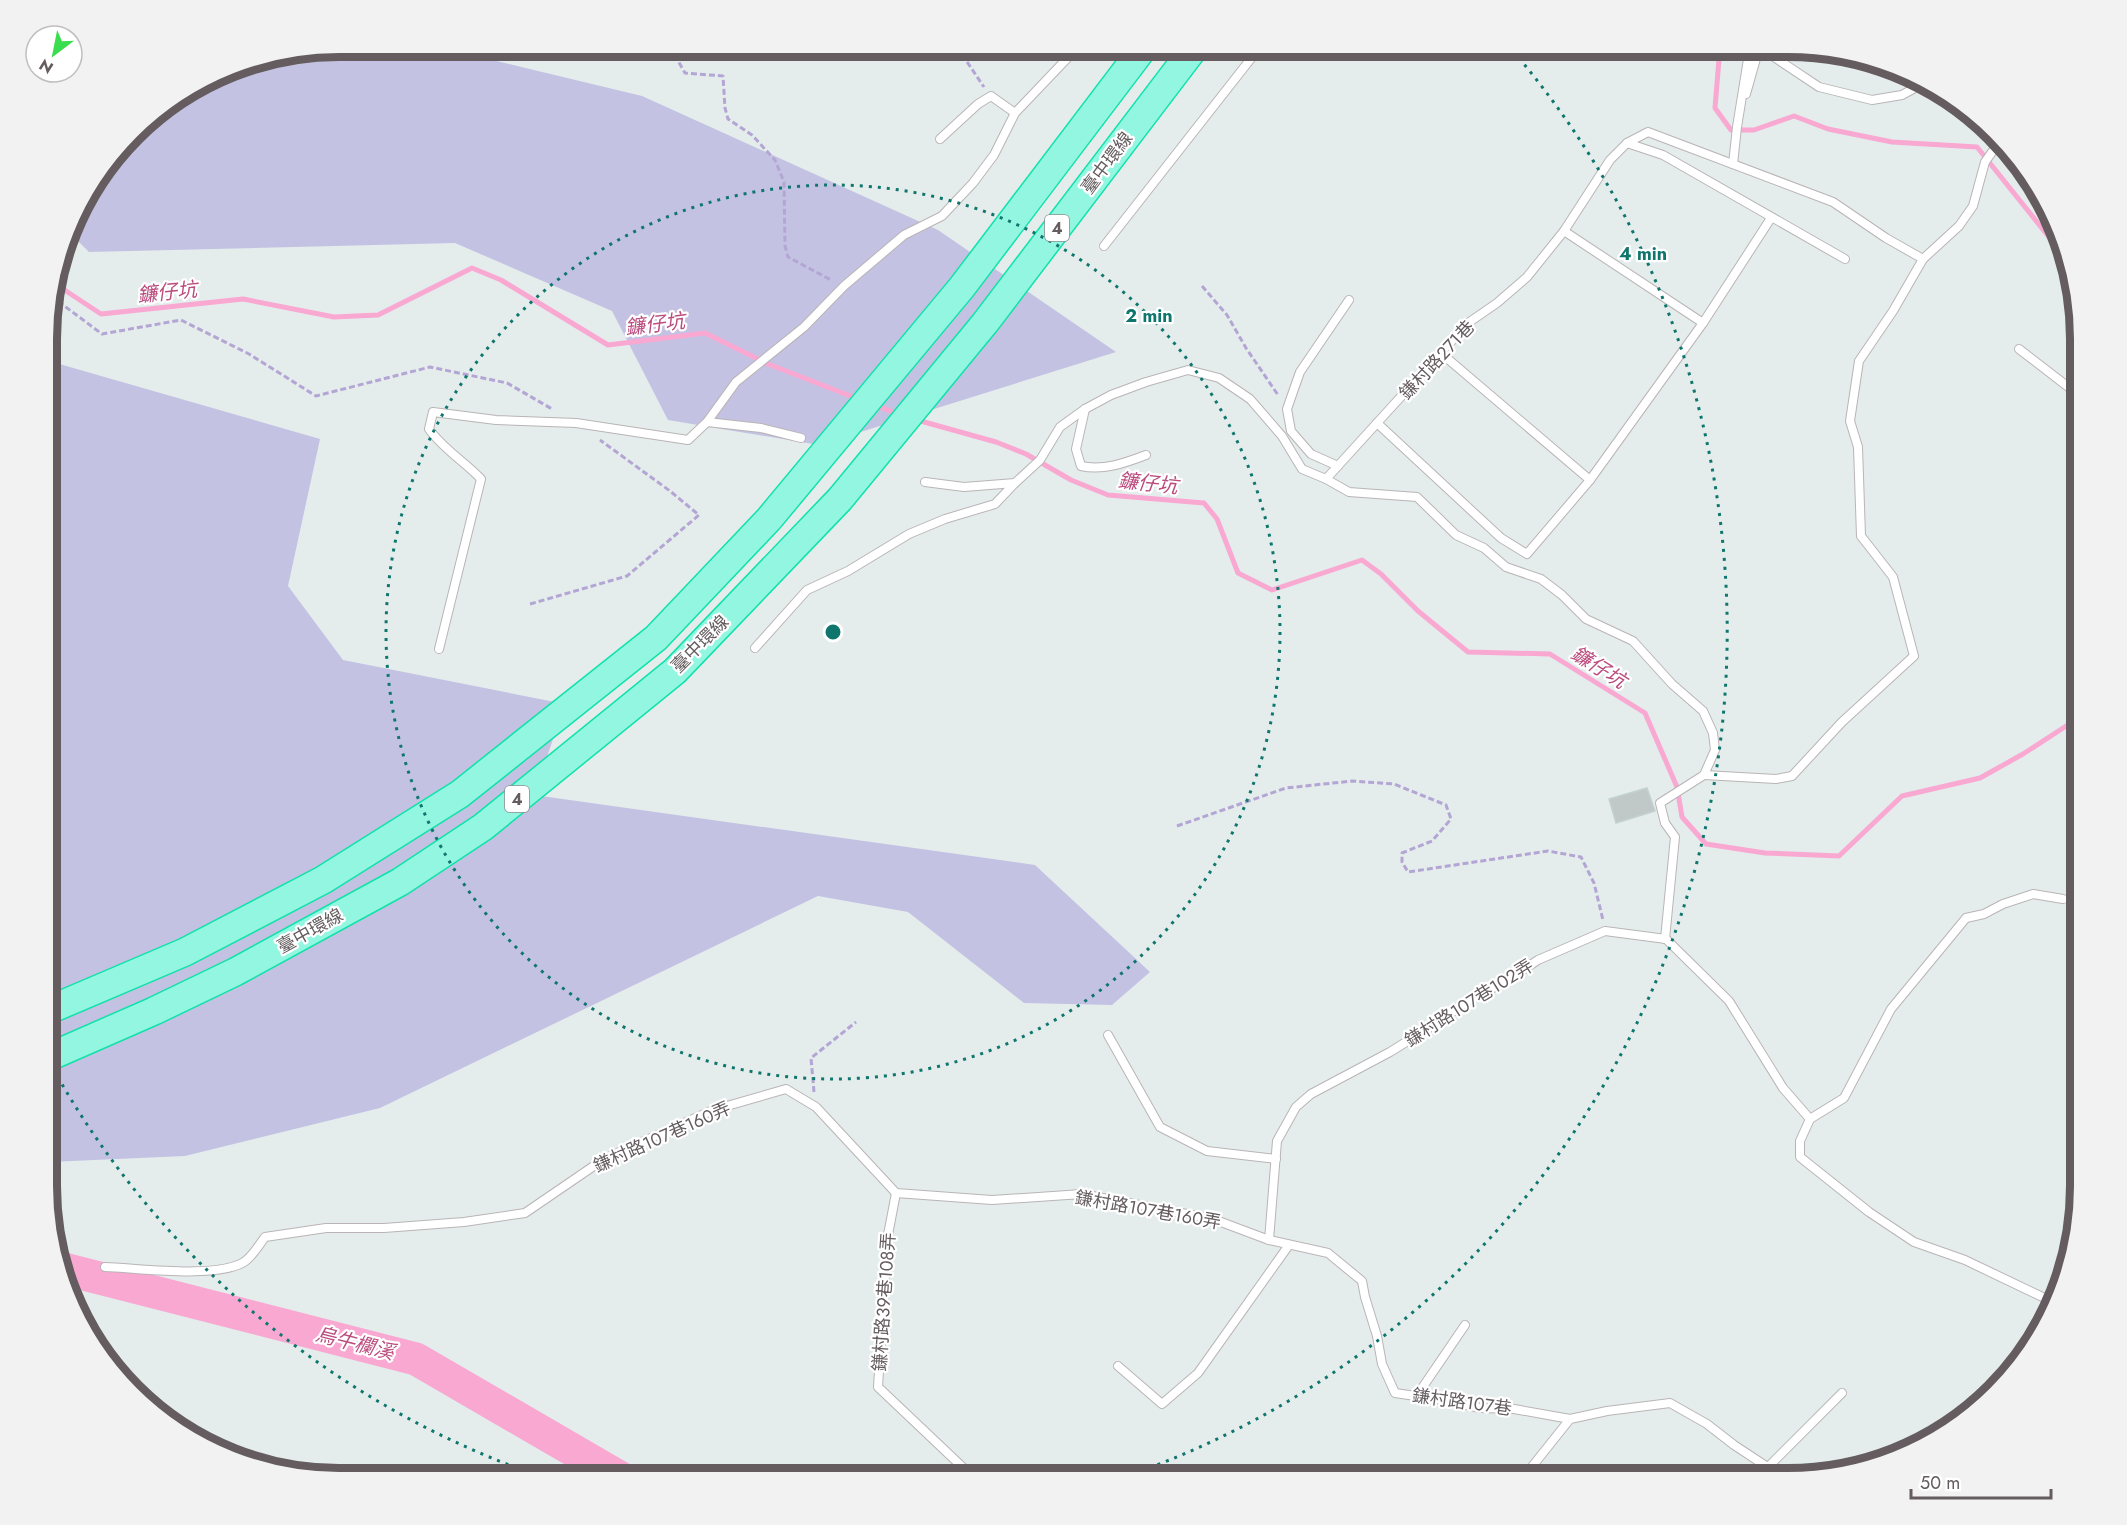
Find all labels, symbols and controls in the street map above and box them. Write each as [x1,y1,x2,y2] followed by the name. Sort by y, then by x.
[24,24,84,84] north arrow
[35,53,58,79] text: N
[1075,126,1139,200] street label: 臺中環線
[1045,215,1069,241] road number: 4
[1619,241,1667,267] text: 4 min
[136,275,201,310] water label: 鐮仔坑
[1125,303,1173,329] text: 2 min
[624,306,690,343] water label: 鐮仔坑
[1393,315,1481,405] street label: 鎌村路271巷
[1117,466,1182,501] water label: 鐮仔坑
[665,609,735,679] street label: 臺中環線
[823,622,843,642] centre of rings
[1566,639,1634,697] water label: 鐮仔坑
[505,786,529,812] road number: 4
[272,902,348,960] street label: 臺中環線
[1400,953,1538,1053] street label: 鎌村路107巷102弄
[589,1095,735,1179] street label: 鎌村路107巷160弄
[1073,1184,1223,1236] street label: 鎌村路107巷160弄
[866,1232,902,1372] street label: 鎌村路39巷108弄
[313,1320,400,1368] water label: 烏牛欄溪
[1410,1382,1514,1422] street label: 鎌村路107巷
[1911,1462,2050,1500] scale bar
[1920,1470,1960,1496] text: 50 m

